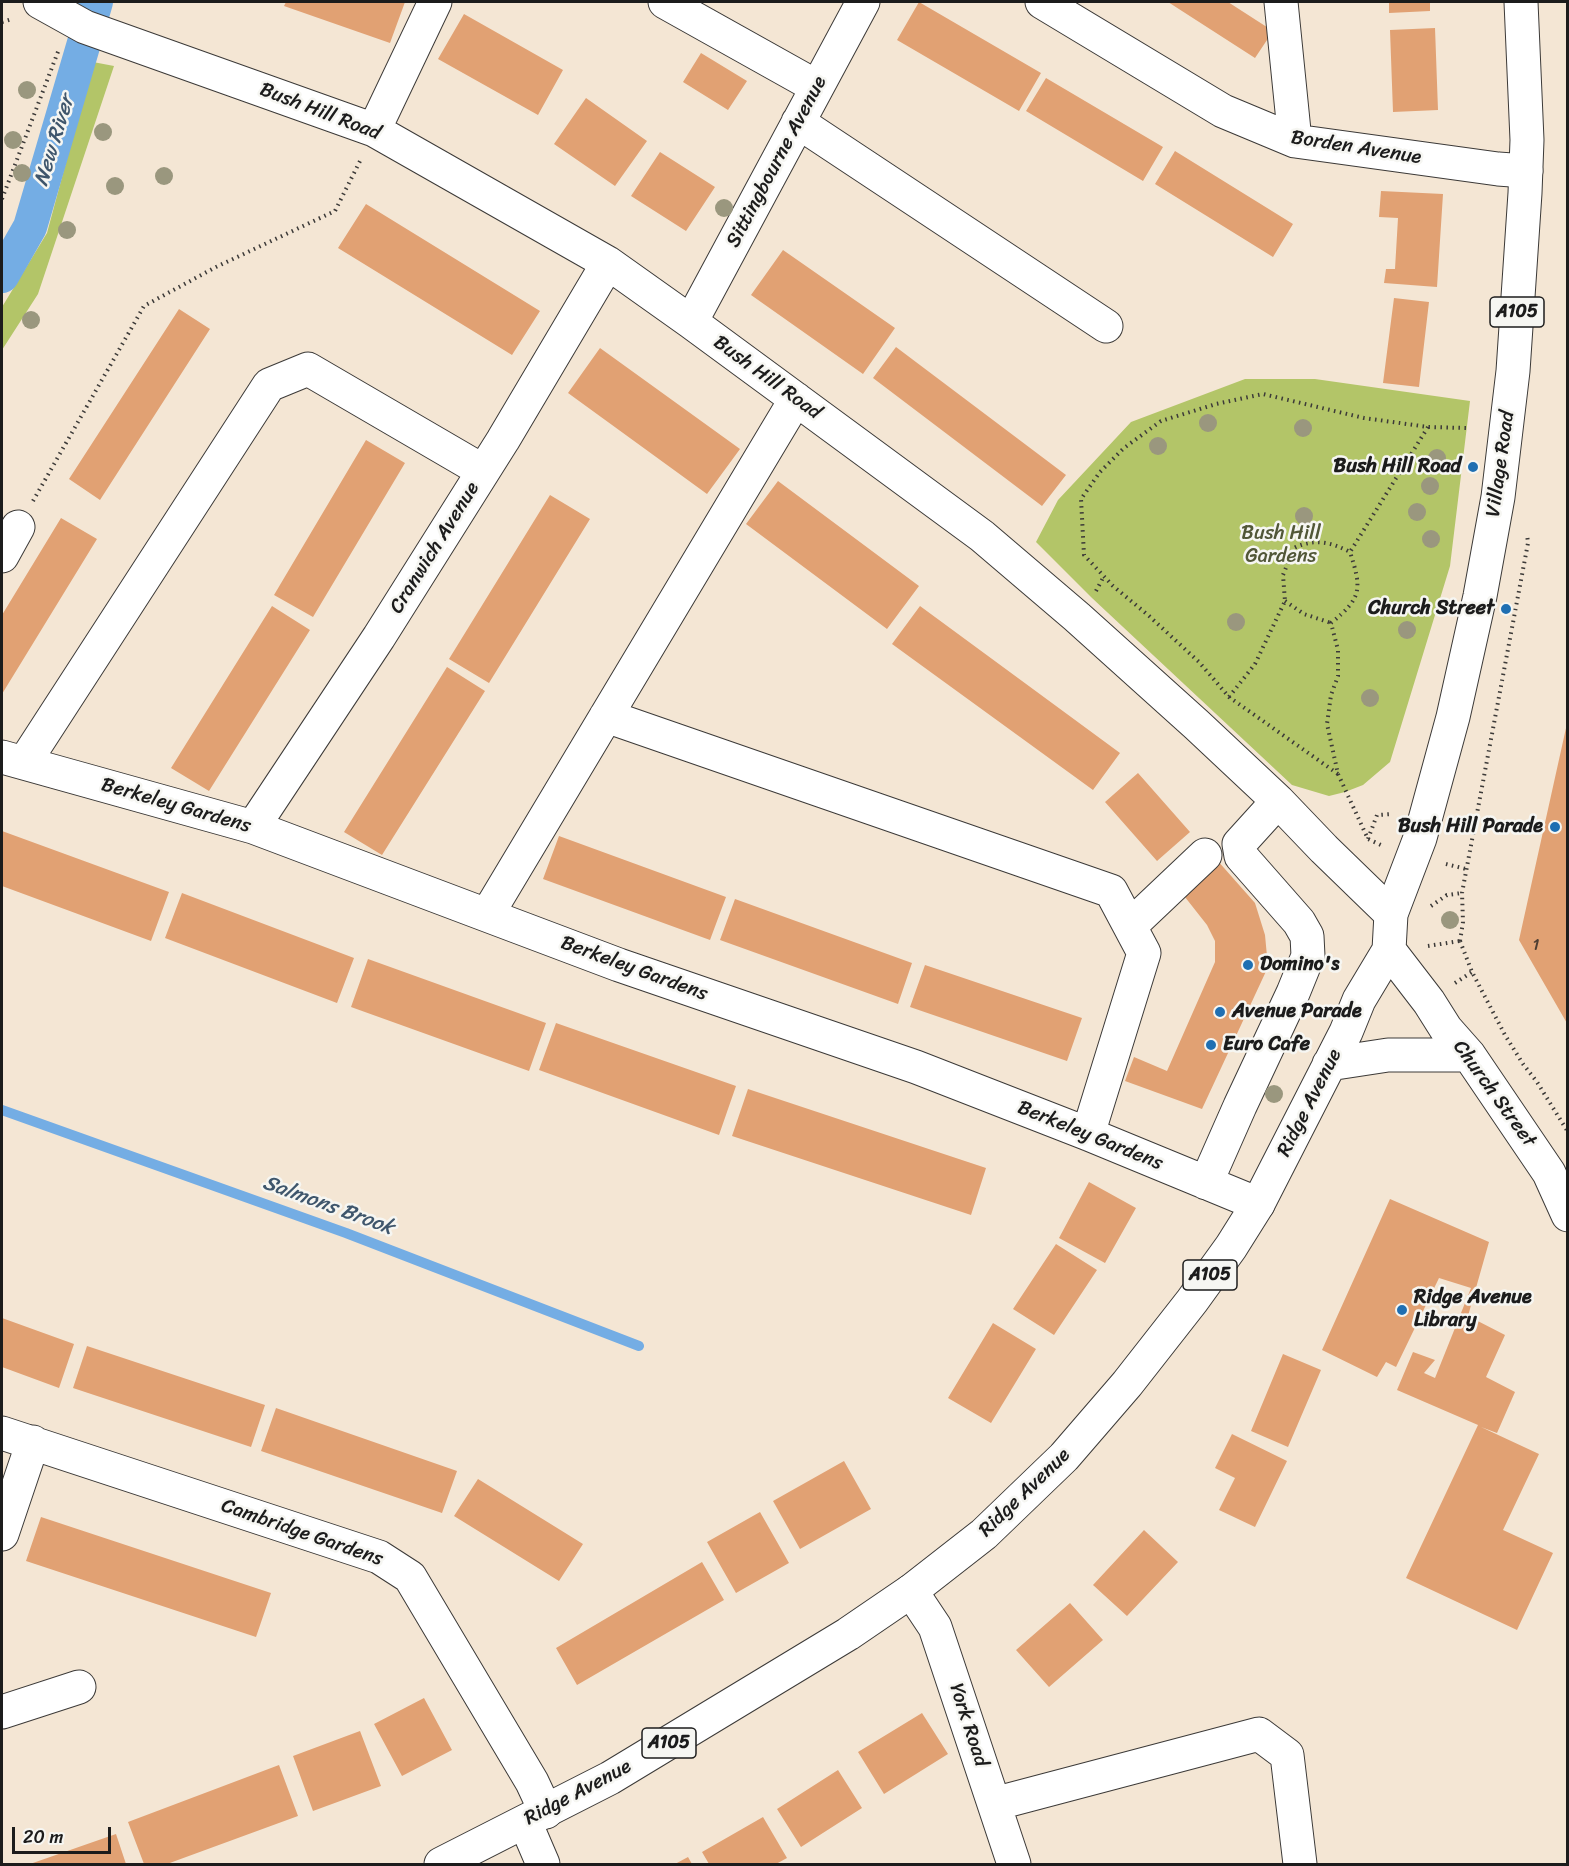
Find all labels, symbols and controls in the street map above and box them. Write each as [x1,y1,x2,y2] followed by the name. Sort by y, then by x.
[722,72,832,252] street label: Sittingbourne Avenue
[256,78,384,146] street label: Bush Hill Road
[29,93,81,189] water label: New River
[1289,126,1423,170] street label: Borden Avenue
[1490,297,1544,327] road number: A105
[708,331,826,425] street label: Bush Hill Road
[1482,410,1520,518] street label: Village Road
[1334,455,1461,479] place label: Bush Hill Road
[1466,460,1480,474] marker: Bush Hill Road
[385,478,485,618] street label: Cranwich Avenue
[1241,522,1321,569] park label: Bush Hill Gardens
[1368,597,1494,621] place label: Church Street
[1499,602,1513,616] marker: Church Street
[98,773,254,839] street label: Berkeley Gardens
[1398,815,1543,839] place label: Bush Hill Parade
[1548,820,1562,834] marker: Bush Hill Parade
[557,931,711,1007] street label: Berkeley Gardens
[1533,936,1539,956] house number: 1
[1260,953,1339,977] place label: Domino's
[1241,958,1255,972] marker: Domino's
[1232,1000,1362,1024] place label: Avenue Parade
[1213,1005,1227,1019] marker: Avenue Parade
[1223,1033,1310,1057] place label: Euro Cafe
[1447,1036,1541,1152] street label: Church Street
[1204,1038,1218,1052] marker: Euro Cafe
[1273,1045,1347,1161] street label: Ridge Avenue
[1014,1096,1166,1176] street label: Berkeley Gardens
[259,1171,397,1241] water label: Salmons Brook
[1183,1260,1237,1290] road number: A105
[1414,1286,1532,1333] place label: Ridge Avenue Library
[1395,1303,1409,1317] marker: Ridge Avenue Library
[974,1444,1076,1542] street label: Ridge Avenue
[218,1494,386,1572] street label: Cambridge Gardens
[943,1680,993,1770] street label: York Road
[642,1728,696,1758] road number: A105
[520,1755,636,1831] street label: Ridge Avenue
[15,1815,114,1853] scale bar
[23,1821,63,1853] text: 20 m

